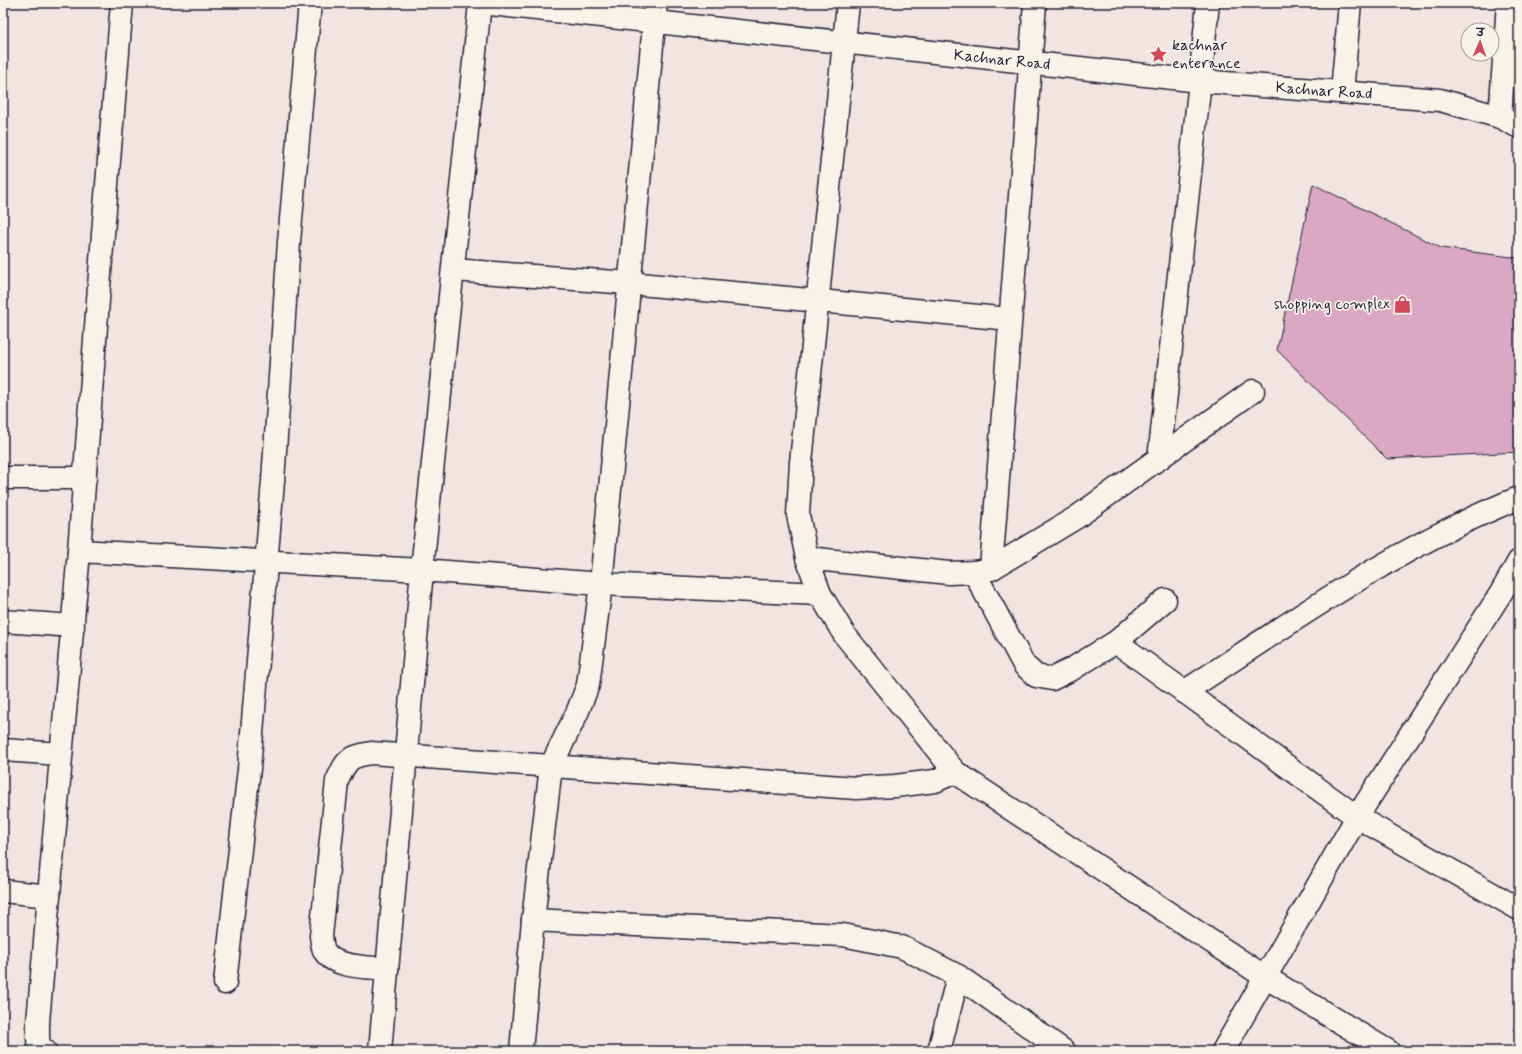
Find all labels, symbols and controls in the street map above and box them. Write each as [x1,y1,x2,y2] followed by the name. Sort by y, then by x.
[1460,22,1500,62] north arrow
[1475,26,1486,40] text: उ
[1172,35,1241,74] place label: kachnar enterance
[953,44,1051,76] street label: Kachnar Road
[1149,44,1169,64] place icon: kachnar enterance
[1275,77,1373,105] street label: Kachnar Road
[1274,294,1390,315] place label: shopping complex
[1393,294,1413,314] shop icon: shopping complex

